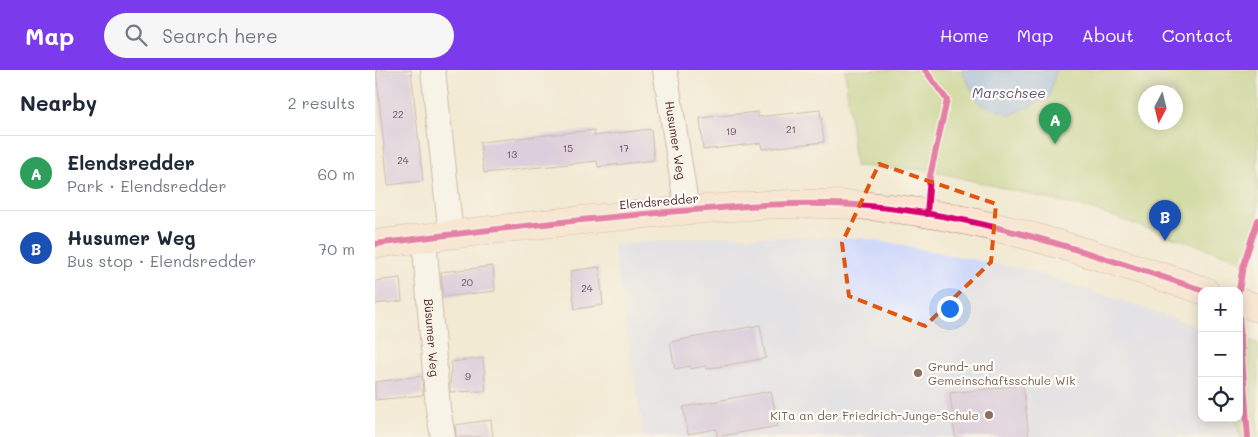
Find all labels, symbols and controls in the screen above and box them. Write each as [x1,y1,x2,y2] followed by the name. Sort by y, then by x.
[104,13,454,58] search box
[25,20,74,51] text: Map
[122,21,150,49] icon: search
[162,23,278,48] text: Search here
[940,23,989,47] text: Home
[1017,23,1053,47] text: Map
[1081,23,1134,47] text: About
[1162,23,1233,47] text: Contact
[972,83,1046,102] water label: Marschsee
[1138,85,1183,130] north arrow
[20,89,97,116] text: Nearby
[288,92,355,113] text: 2 results
[662,100,690,181] street label: Husumer Weg
[1039,103,1071,144] pin: A
[392,107,404,121] house number: 22
[786,122,796,136] house number: 21
[726,124,736,138] house number: 19
[563,141,573,155] house number: 15
[619,141,629,155] house number: 17
[507,147,517,161] house number: 13
[67,150,195,175] text: Elendsredder
[397,153,409,167] house number: 24
[30,163,42,184] text: A
[318,163,355,184] text: 60 m
[67,175,227,196] text: Park · Elendsredder
[619,190,699,212] street label: Elendsredder
[1149,200,1181,241] pin: B
[67,225,196,250] text: Husumer Weg
[31,238,41,259] text: B
[318,238,355,259] text: 70 m
[67,250,256,271] text: Bus stop · Elendsredder
[461,275,473,289] house number: 20
[581,281,593,295] house number: 24
[1198,287,1243,422] map controls
[1198,287,1243,332] button: +
[937,296,963,322] your location
[421,298,443,377] street label: Büsumer Weg
[1198,332,1243,377] button: −
[928,358,1076,388] place label: Grund- und Gemeinschaftsschule Wik
[912,367,924,379] marker: Grund- und Gemeinschaftsschule Wik
[465,369,471,383] house number: 9
[1198,377,1243,422] button: locate
[770,407,979,423] place label: KiTa an der Friedrich-Junge-Schule
[983,409,995,421] marker: KiTa an der Friedrich-Junge-Schule

